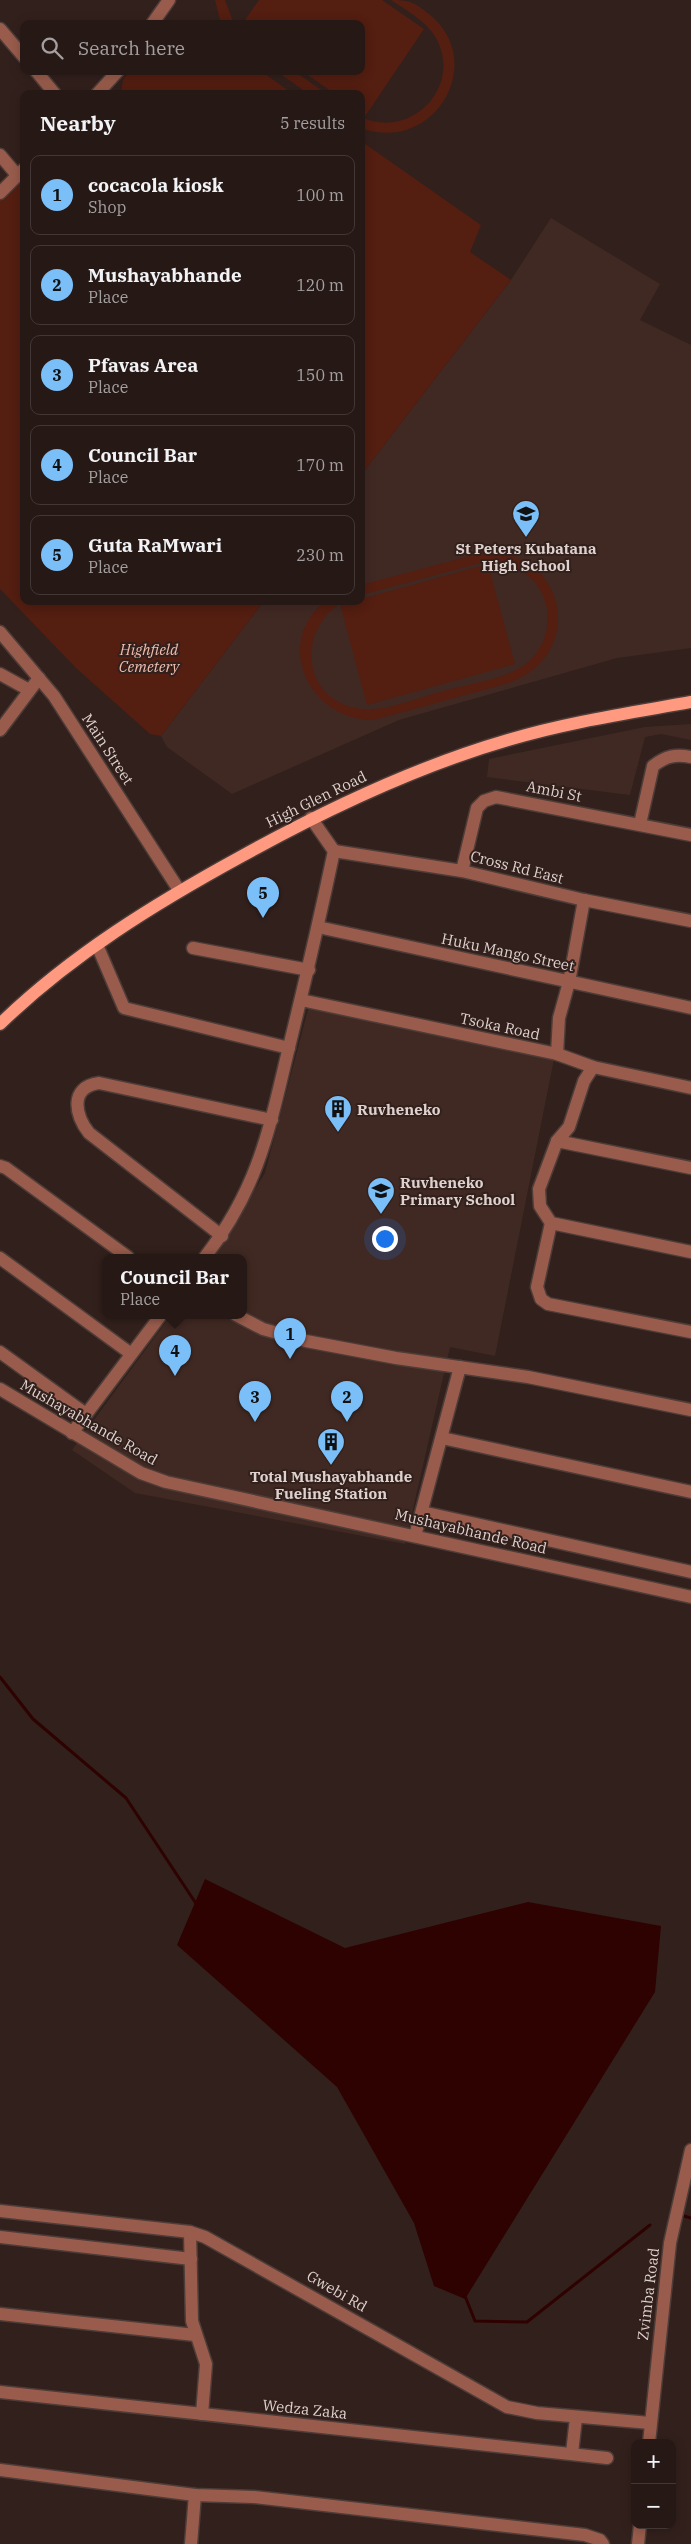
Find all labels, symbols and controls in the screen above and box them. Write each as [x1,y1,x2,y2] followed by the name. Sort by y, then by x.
[20,20,365,75] search box
[38,34,66,62] icon: search
[78,36,185,60] text: Search here
[40,109,116,137] text: Nearby
[280,113,345,133] text: 5 results
[88,173,224,197] text: cocacola kiosk
[52,185,62,205] text: 1
[296,185,344,205] text: 100 m
[88,197,126,217] text: Shop
[88,263,242,287] text: Mushayabhande
[52,275,62,295] text: 2
[296,275,344,295] text: 120 m
[88,287,128,307] text: Place
[88,353,198,377] text: Pfavas Area
[52,365,62,385] text: 3
[296,365,344,385] text: 150 m
[88,377,128,397] text: Place
[88,443,197,467] text: Council Bar
[52,455,62,475] text: 4
[296,455,344,475] text: 170 m
[88,467,128,487] text: Place
[511,499,541,538] school or university icon: St Peters Kubatana High School
[88,533,222,557] text: Guta RaMwari
[455,539,597,575] place label: St Peters Kubatana High School
[52,545,62,565] text: 5
[296,545,344,565] text: 230 m
[88,557,128,577] text: Place
[119,640,180,676] park label: Highfield Cemetery
[78,710,138,788] street label: Main Street
[263,766,369,832] street label: High Glen Road
[525,776,583,806] street label: Ambi St
[468,846,566,888] street label: Cross Rd East
[247,877,279,918] pin: 5
[440,929,576,975] street label: Huku Mango Street
[458,1008,542,1044] street label: Tsoka Road
[323,1094,353,1133] building icon: Ruvheneko
[357,1100,441,1119] place label: Ruvheneko
[400,1173,515,1209] place label: Ruvheneko Primary School
[366,1176,396,1215] school or university icon: Ruvheneko Primary School
[372,1226,398,1252] your location
[102,1254,247,1319] popup
[120,1265,229,1289] text: Council Bar
[120,1289,160,1309] text: Place
[274,1318,306,1359] pin: 1
[159,1335,191,1376] pin: 4
[17,1375,161,1469] street label: Mushayabhande Road
[239,1381,271,1422] pin: 3
[331,1381,363,1422] pin: 2
[316,1427,346,1466] building icon: Total Mushayabhande Fueling Station
[250,1467,412,1503] place label: Total Mushayabhande Fueling Station
[393,1504,549,1558] street label: Mushayabhande Road
[633,2247,663,2341] street label: Zvimba Road
[303,2266,371,2316] street label: Gwebi Rd
[262,2395,348,2423] street label: Wedza Zaka
[631,2439,676,2529] map controls
[631,2439,676,2484] button: +
[631,2484,676,2529] button: −

